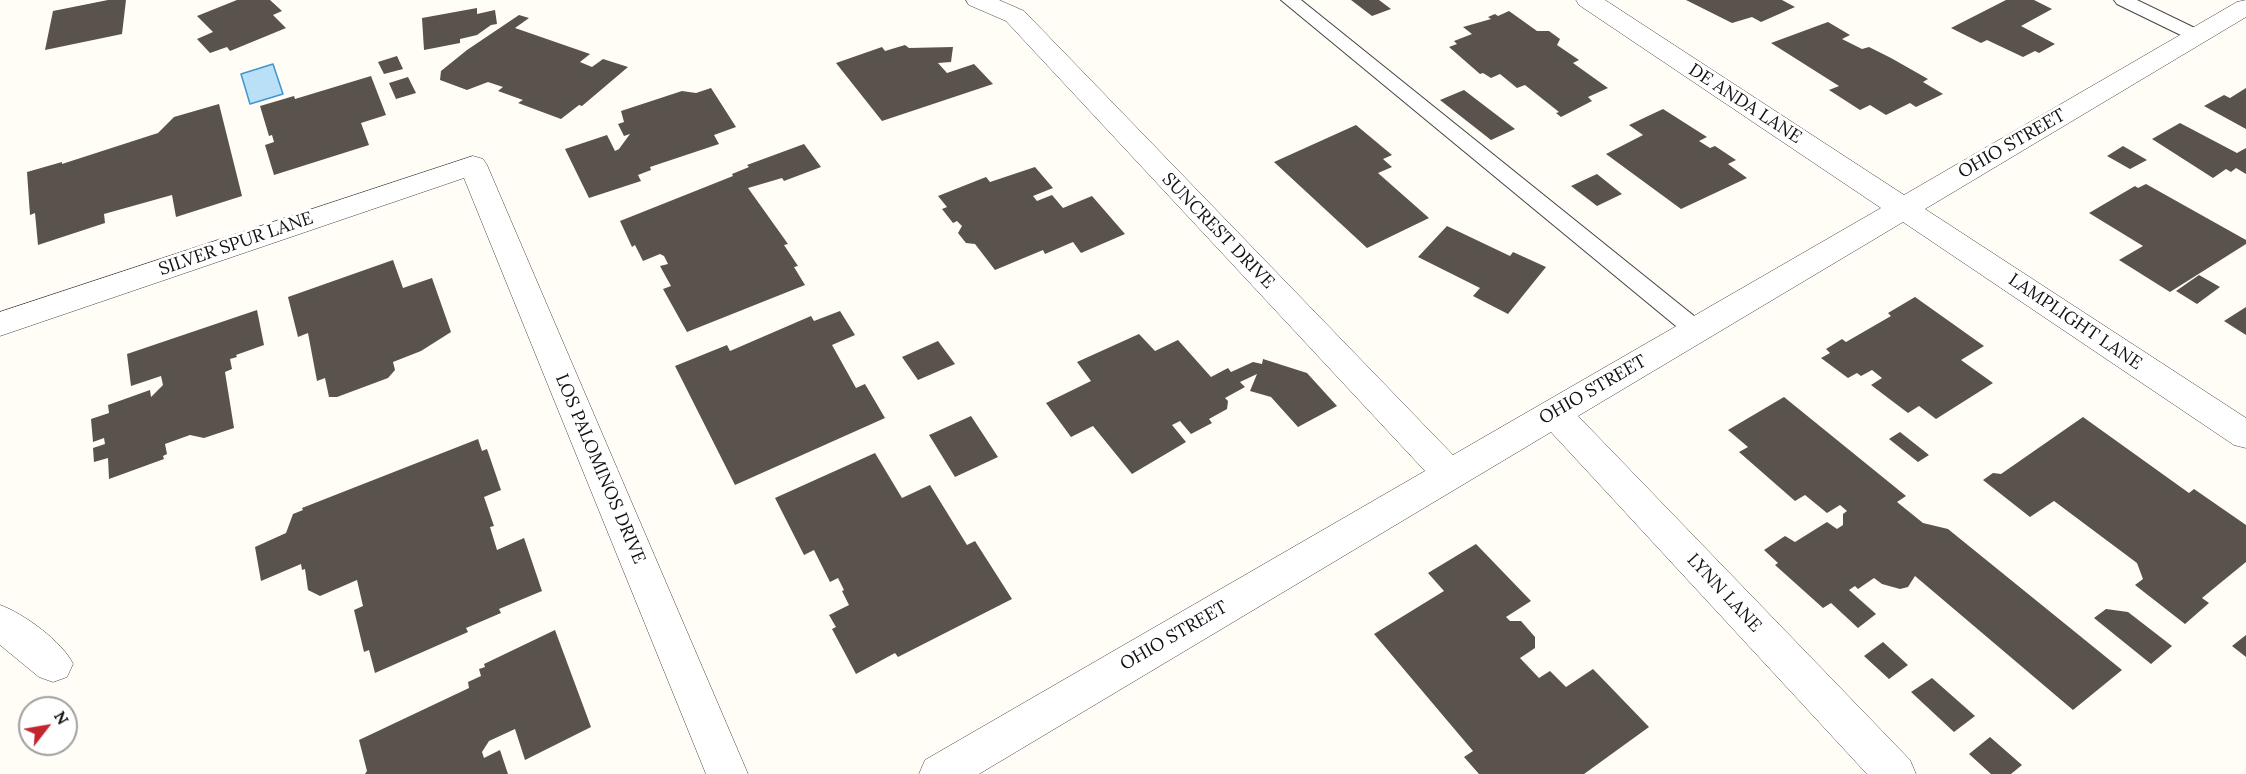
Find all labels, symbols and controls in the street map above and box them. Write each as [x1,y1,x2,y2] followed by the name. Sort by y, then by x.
[1685,59,1805,149] street label: DE ANDA LANE
[1955,105,2069,183] street label: OHIO STREET
[1157,169,1279,293] street label: SUNCREST DRIVE
[156,207,316,281] street label: SILVER SPUR LANE
[2004,269,2146,375] street label: LAMPLIGHT LANE
[1536,351,1650,429] street label: OHIO STREET
[550,371,650,567] street label: LOS PALOMINOS DRIVE
[1682,549,1766,637] street label: LYNN LANE
[1117,597,1231,675] street label: OHIO STREET
[18,696,78,756] north arrow
[50,707,73,728] text: N

